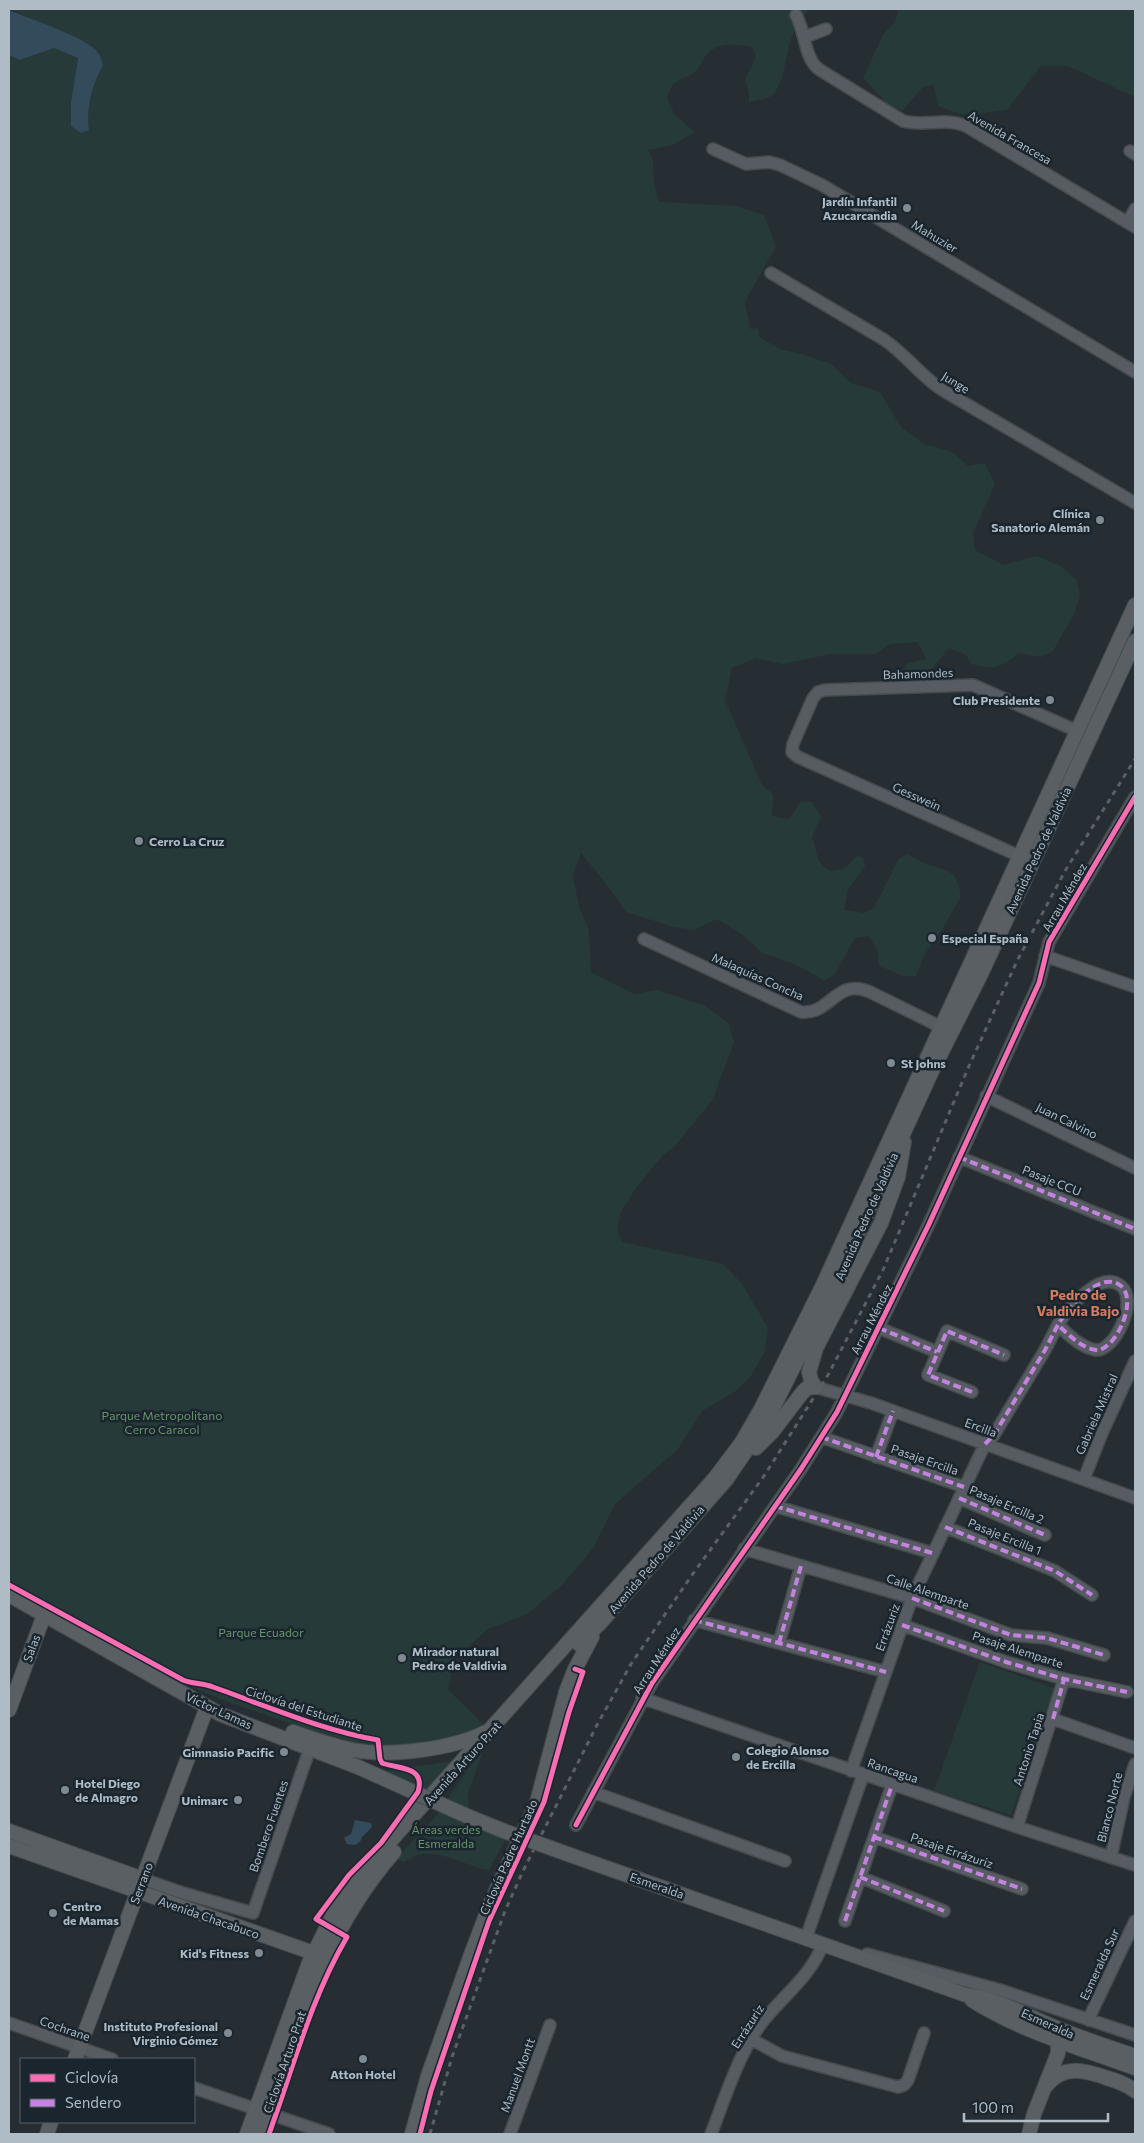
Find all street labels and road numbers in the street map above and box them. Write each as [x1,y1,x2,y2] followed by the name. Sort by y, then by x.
[966,107,1054,167] street label: Avenida Francesa
[909,217,961,255] street label: Mahuzier
[939,368,972,397] street label: Junge
[883,665,953,681] street label: Bahamondes
[891,779,943,813] street label: Gesswein
[1002,784,1074,916] street label: Avenida Pedro de Valdivia
[1039,860,1089,934] street label: Arrau Méndez
[710,949,806,1003] street label: Malaquías Concha
[1034,1099,1100,1142] street label: Juan Calvino
[831,1150,901,1282] street label: Avenida Pedro de Valdivia
[1020,1162,1084,1198] street label: Pasaje CCU
[847,1282,895,1356] street label: Arrau Méndez
[1072,1371,1120,1457] street label: Gabriela Mistral
[963,1415,999,1439] street label: Ercilla
[889,1441,961,1477] street label: Pasaje Ercilla
[968,1482,1047,1526] street label: Pasaje Ercilla 2
[605,1502,707,1616] street label: Avenida Pedro de Valdivia
[966,1515,1044,1557] street label: Pasaje Ercilla 1
[885,1570,971,1612] street label: Calle Alemparte
[872,1601,902,1653] street label: Errázuriz
[629,1624,683,1696] street label: Arrau Méndez
[971,1628,1065,1670] street label: Pasaje Alemparte
[20,1632,42,1664] street label: Salas
[244,1682,364,1734] street label: Ciclovía del Estudiante
[184,1689,254,1731] street label: Víctor Lamas
[1010,1711,1046,1787] street label: Antonio Tapia
[421,1718,503,1808] street label: Avenida Arturo Prat
[866,1755,920,1785] street label: Rancagua
[1094,1771,1124,1843] street label: Blanco Norte
[246,1778,290,1874] street label: Bombero Fuentes
[476,1797,540,1917] street label: Ciclovía Padre Hurtado
[909,1829,995,1871] street label: Pasaje Errázuriz
[127,1860,155,1906] street label: Serrano
[628,1869,686,1901] street label: Esmeralda
[157,1893,261,1941] street label: Avenida Chacabuco
[1076,1926,1122,2002] street label: Esmeralda Sur
[728,2001,766,2050] street label: Errázuriz
[1019,2005,1077,2041] street label: Esmeralda
[260,2009,308,2115] street label: Ciclovía Arturo Prat
[38,2013,92,2043] street label: Cochrane
[497,2036,537,2114] street label: Manuel Montt

